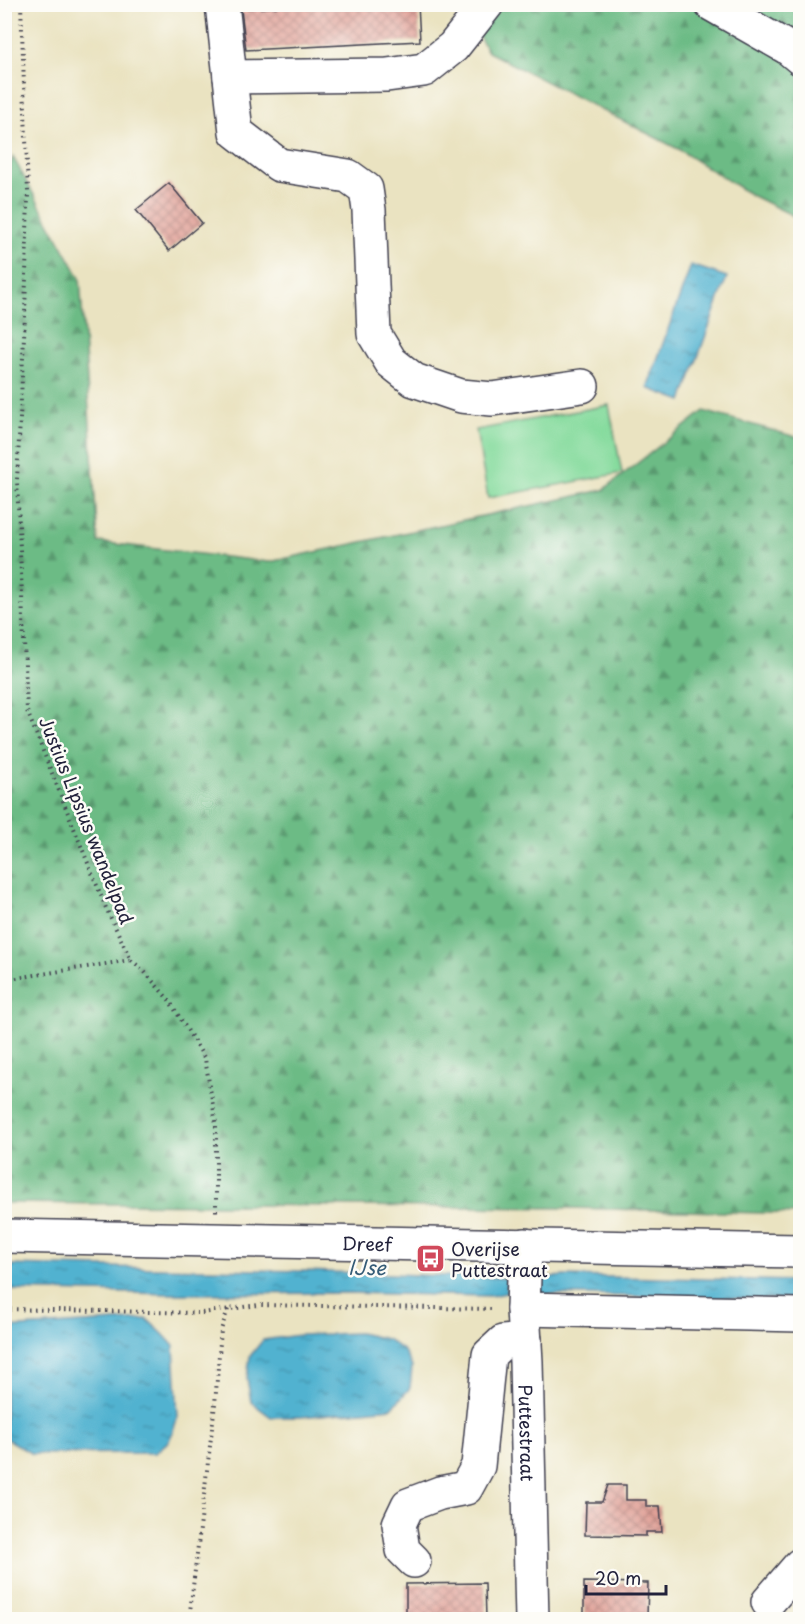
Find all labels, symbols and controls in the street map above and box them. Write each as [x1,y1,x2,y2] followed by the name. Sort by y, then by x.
[33,712,141,928] street label: Justius Lipsius wandelpad
[342,1229,394,1257] street label: Dreef
[451,1235,548,1283] place label: Overijse Puttestraat
[414,1242,446,1274] bus stop icon: Overijse Puttestraat
[348,1252,387,1282] water label: IJse
[513,1384,542,1482] street label: Puttestraat
[586,1558,666,1596] scale bar
[595,1564,641,1591] text: 20 m

